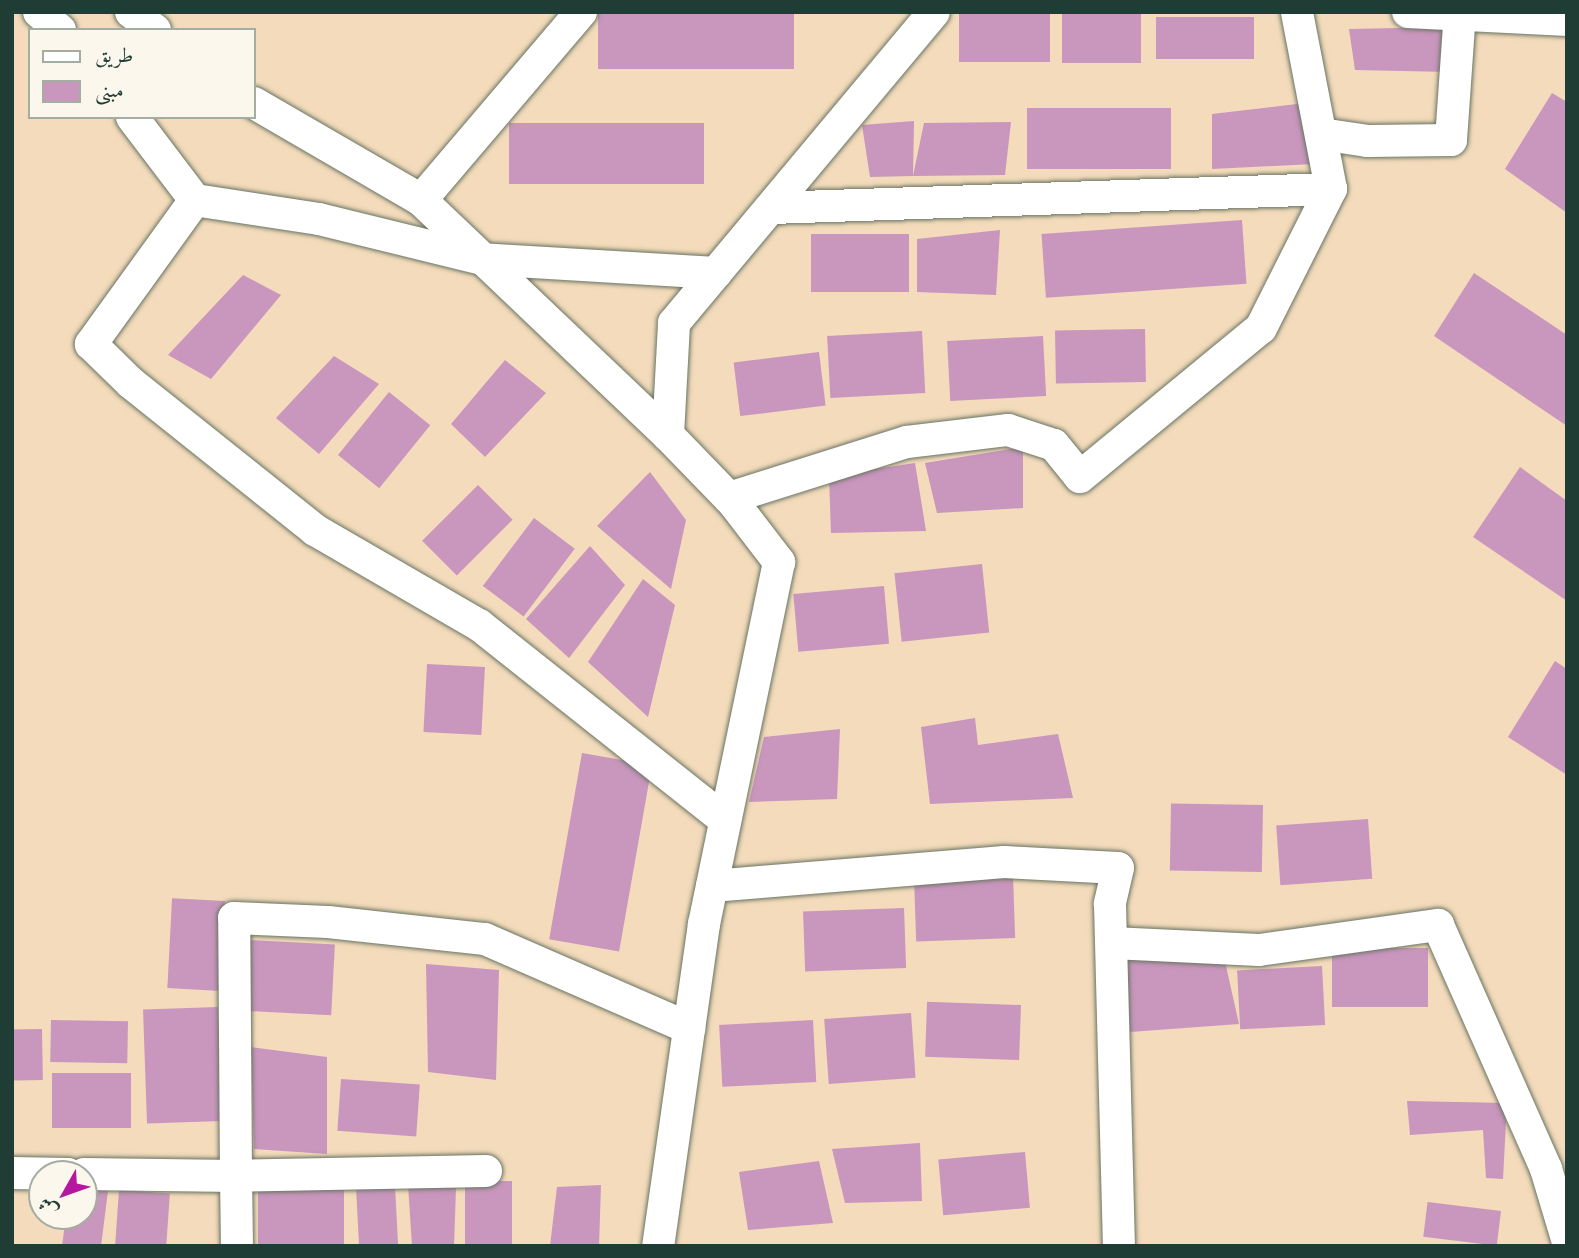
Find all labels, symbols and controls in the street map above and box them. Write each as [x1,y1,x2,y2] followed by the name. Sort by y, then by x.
[28,28,256,119] legend
[95,43,133,69] text: طريق
[95,78,124,104] text: مبنى
[28,1160,98,1230] north arrow
[33,1192,64,1222] text: ش

